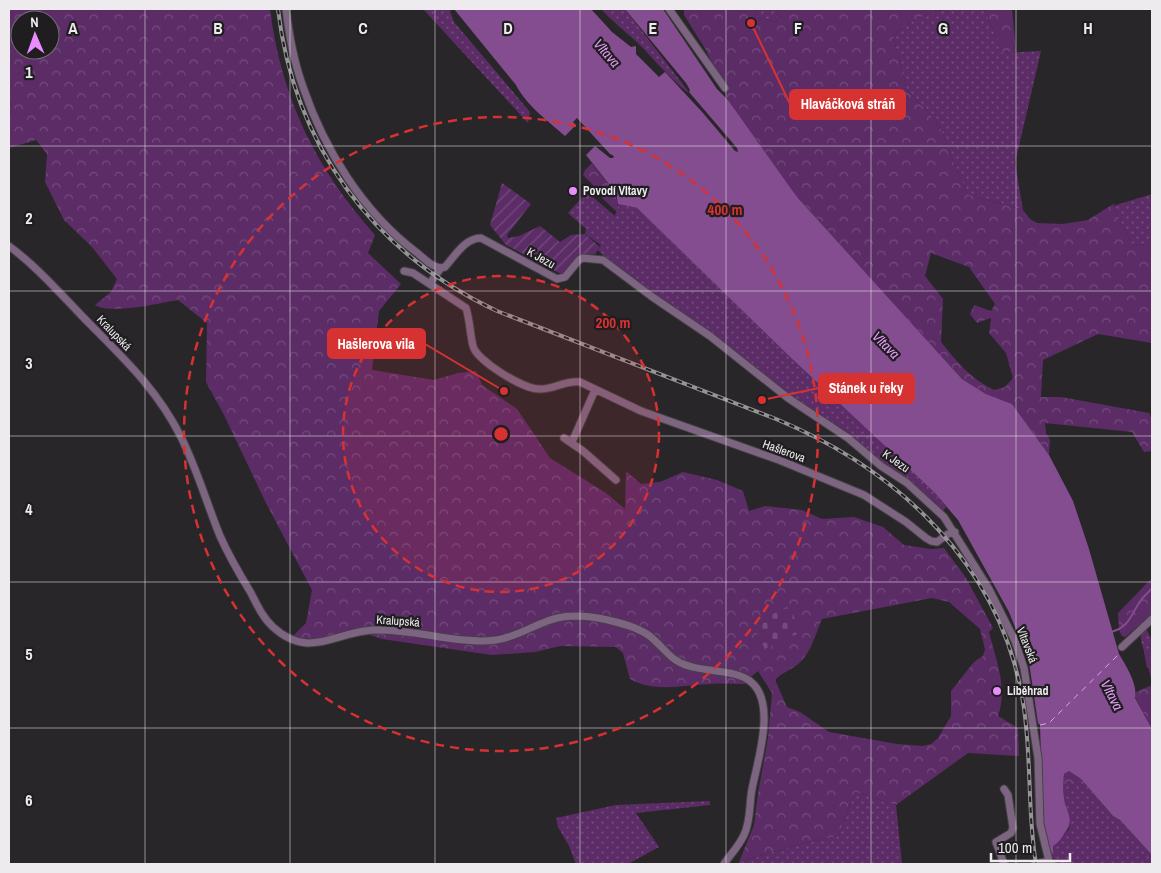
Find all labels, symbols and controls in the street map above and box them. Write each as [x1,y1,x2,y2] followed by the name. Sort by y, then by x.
[10,10,60,60] north arrow
[30,13,39,31] text: N
[68,17,78,39] text: A
[213,17,223,39] text: B
[358,17,368,39] text: C
[503,17,513,39] text: D
[649,17,658,39] text: E
[794,17,802,39] text: F
[938,17,948,39] text: G
[1083,17,1093,39] text: H
[590,35,624,71] water label: Vltava
[25,61,33,83] text: 1
[790,90,905,119] callout: Hlaváčková stráň
[801,95,895,113] text: Hlaváčková stráň
[583,183,648,199] place label: Povodí Vltavy
[567,185,579,197] marker: Povodí Vltavy
[708,199,742,220] text: 400 m
[25,207,33,229] text: 2
[524,244,558,272] street label: K Jezu
[93,312,135,355] street label: Kralupská
[596,312,630,333] text: 200 m
[868,327,904,363] water label: Vltava
[328,329,425,358] callout: Hašlerova vila
[337,335,415,353] text: Hašlerova vila
[25,352,33,374] text: 3
[819,374,914,403] callout: Stánek u řeky
[829,379,904,397] text: Stánek u řeky
[492,425,510,443] centre of rings
[760,436,808,466] street label: Hašlerova
[879,446,913,476] street label: K Jezu
[25,498,33,520] text: 4
[376,611,421,631] street label: Kralupská
[1013,625,1041,666] street label: Vltavská
[25,643,33,665] text: 5
[1097,677,1127,713] water label: Vltava
[1007,683,1049,699] place label: Liběhrad
[991,685,1003,697] marker: Liběhrad
[25,789,33,811] text: 6
[991,830,1070,862] scale bar
[998,837,1032,858] text: 100 m

